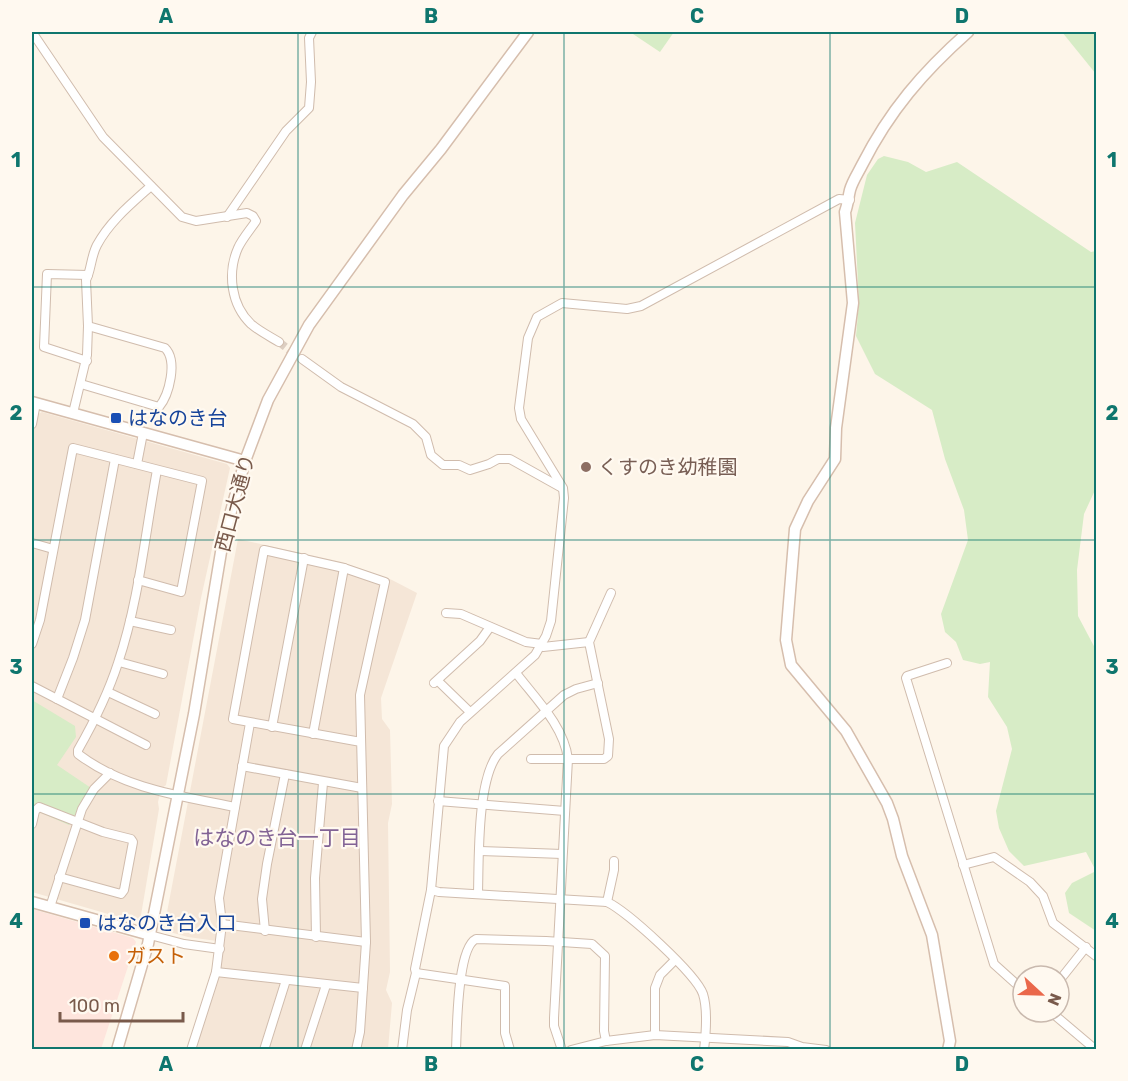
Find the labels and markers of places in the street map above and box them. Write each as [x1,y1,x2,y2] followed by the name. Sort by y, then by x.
[128,406,227,430] place label: はなのき台
[109,411,123,425] marker: はなのき台
[598,455,737,479] place label: くすのき幼稚園
[579,460,593,474] marker: くすのき幼稚園
[97,911,236,935] place label: はなのき台入口
[78,916,92,930] marker: はなのき台入口
[126,944,186,968] place label: ガスト
[107,949,121,963] marker: ガスト

